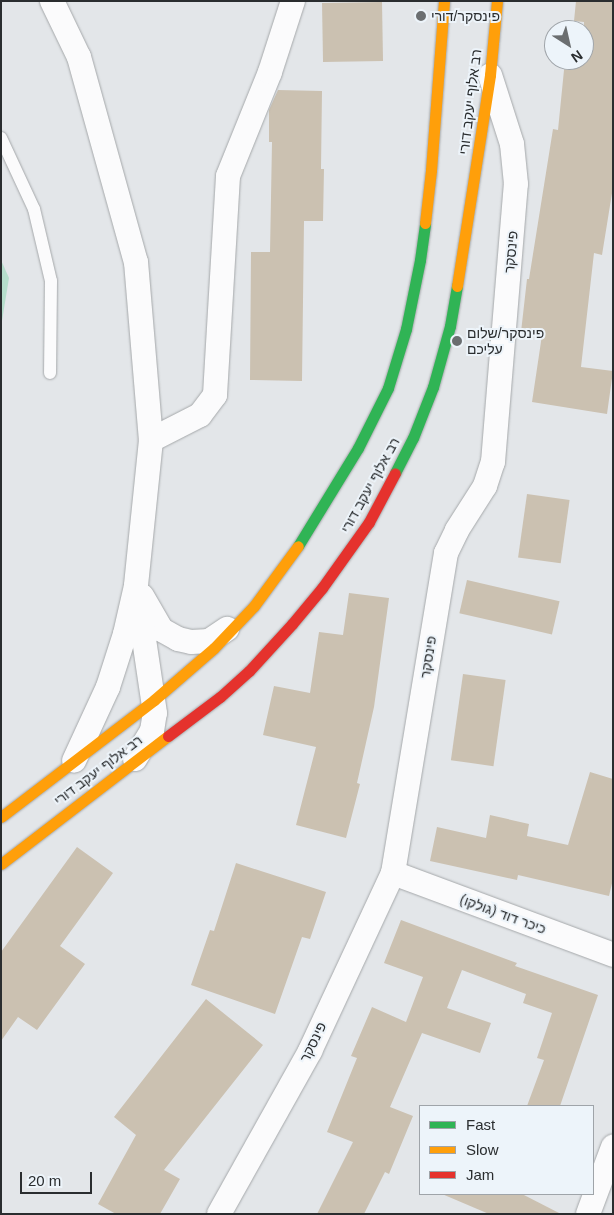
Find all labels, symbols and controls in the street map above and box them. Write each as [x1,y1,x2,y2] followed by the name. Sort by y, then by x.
[431,8,500,24] place label: פינסקר/דורי
[415,10,427,22] marker: פינסקר/דורי
[544,20,594,70] north arrow
[568,47,586,66] text: N
[455,48,485,156] street label: רב אלוף יעקב דורי
[501,230,521,274] street label: פינסקר
[467,325,544,358] place label: פינסקר/שלום עליכם
[451,335,463,347] marker: פינסקר/שלום עליכם
[337,434,403,536] street label: רב אלוף יעקב דורי
[416,635,440,679] street label: פינסקר
[50,731,146,809] street label: רב אלוף יעקב דורי
[458,891,548,937] street label: כיכר דוד (גולקו)
[296,1019,330,1065] street label: פינסקר
[419,1105,594,1195] legend
[466,1116,495,1133] text: Fast
[466,1141,499,1158] text: Slow
[22,1162,95,1194] scale bar
[466,1166,494,1183] text: Jam
[28,1172,61,1189] text: 20 m

